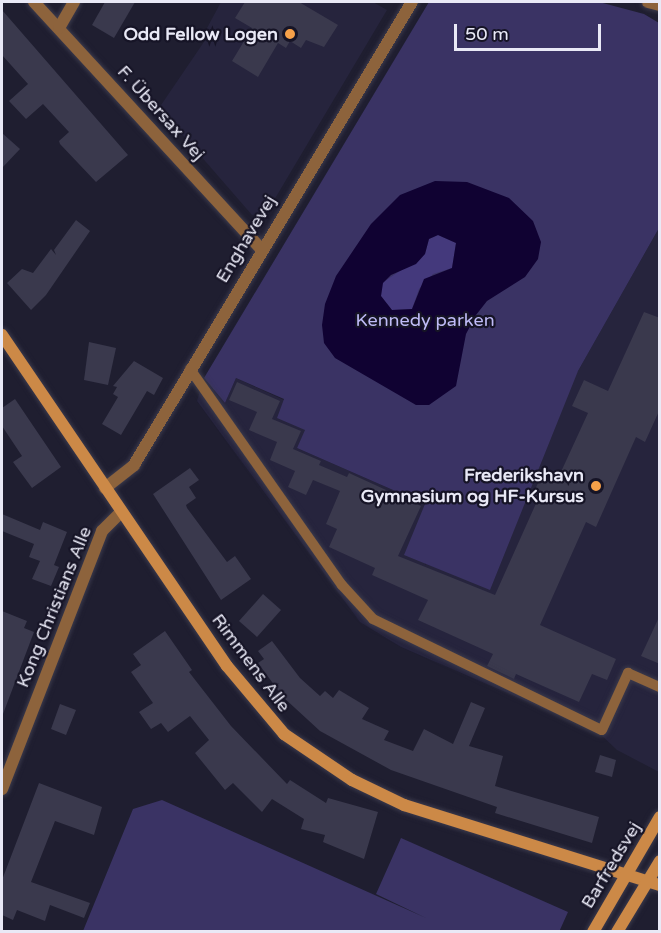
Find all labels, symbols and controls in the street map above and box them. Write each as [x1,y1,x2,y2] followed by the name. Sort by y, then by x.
[457,12,604,50] scale bar
[123,23,278,45] place label: Odd Fellow Logen
[465,23,509,45] text: 50 m
[283,27,297,41] marker: Odd Fellow Logen
[113,61,209,165] street label: F. Übersax Vej
[211,191,281,287] street label: Enghavevej
[355,309,495,331] park label: Kennedy parken
[361,465,584,508] place label: Frederikshavn Gymnasium og HF-Kursus
[589,479,603,493] marker: Frederikshavn Gymnasium og HF-Kursus
[12,523,96,691] street label: Kong Christians Alle
[207,610,295,716] street label: Rimmens Alle
[577,818,645,912] street label: Barfredsvej

